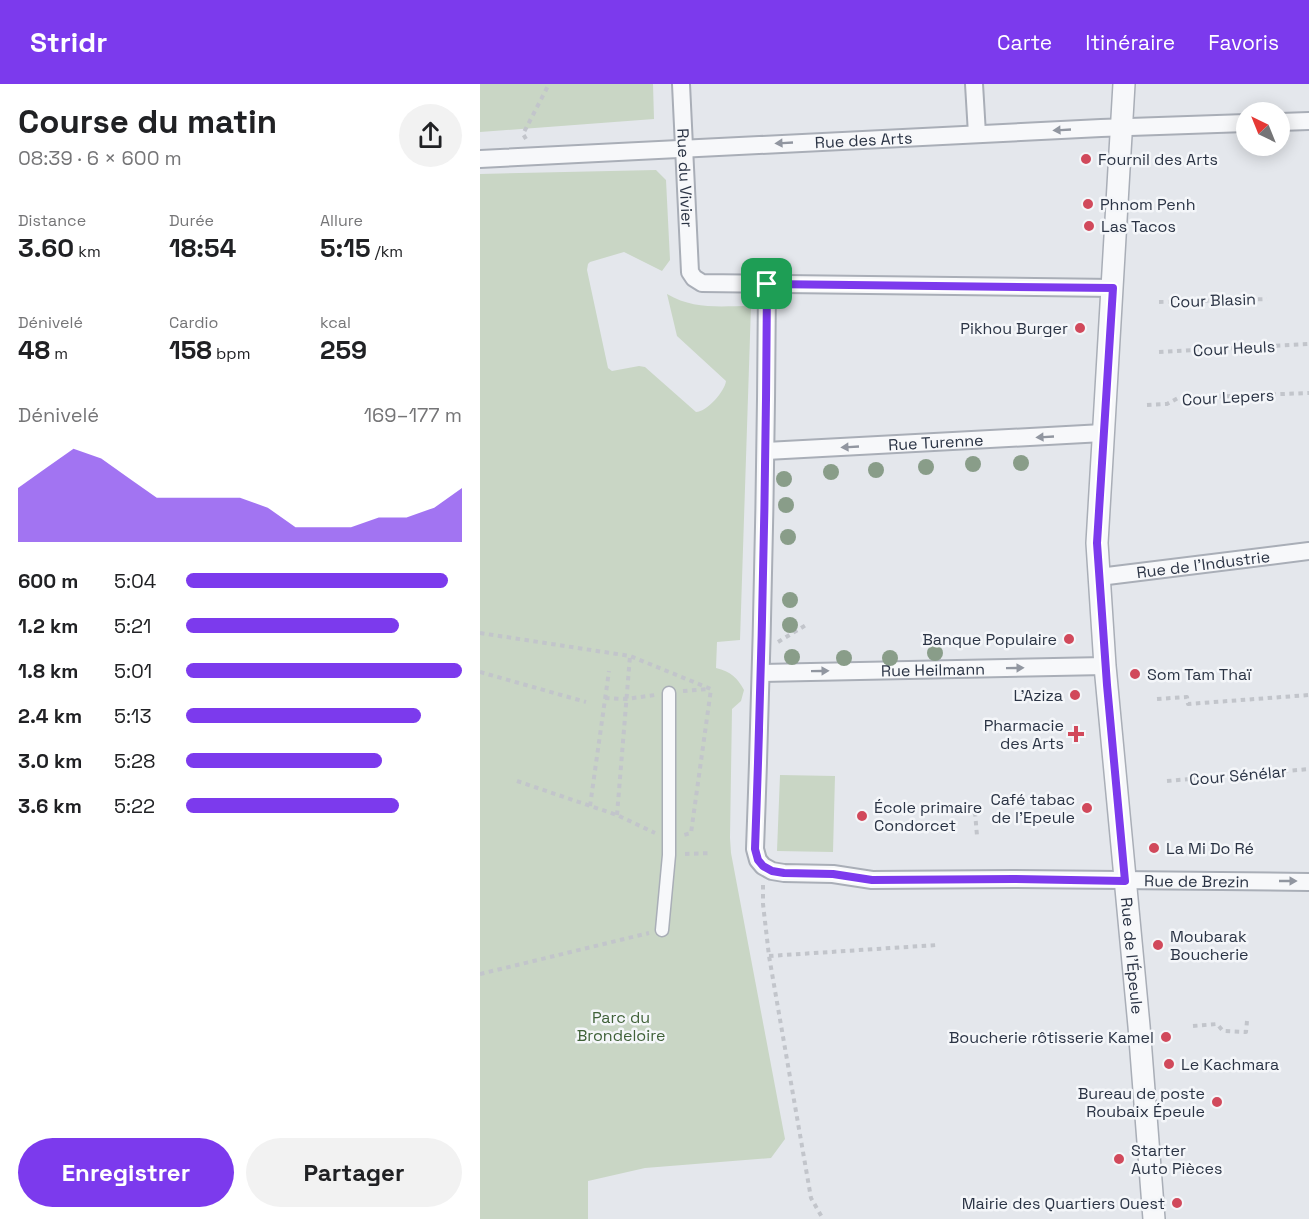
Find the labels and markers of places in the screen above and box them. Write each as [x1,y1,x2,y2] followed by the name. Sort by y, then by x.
[1098,149,1218,170] place label: Fournil des Arts
[1079,152,1093,166] marker: Fournil des Arts
[1100,194,1195,215] place label: Phnom Penh
[1081,197,1095,211] marker: Phnom Penh
[1101,216,1176,237] place label: Las Tacos
[1082,219,1096,233] marker: Las Tacos
[741,258,792,309] pin
[960,318,1068,339] place label: Pikhou Burger
[1073,321,1087,335] marker: Pikhou Burger
[922,629,1057,650] place label: Banque Populaire
[1062,632,1076,646] marker: Banque Populaire
[1147,664,1252,685] place label: Som Tam Thaï
[1128,667,1142,681] marker: Som Tam Thaï
[1013,685,1063,706] place label: L'Aziza
[1068,688,1082,702] marker: L'Aziza
[984,715,1064,754] place label: Pharmacie des Arts
[1069,727,1083,741] marker: Pharmacie des Arts
[990,789,1075,828] place label: Café tabac de l'Epeule
[874,797,982,836] place label: École primaire Condorcet
[1080,801,1094,815] marker: Café tabac de l'Epeule
[855,809,869,823] marker: École primaire Condorcet
[1166,838,1254,859] place label: La Mi Do Ré
[1147,841,1161,855] marker: La Mi Do Ré
[1170,926,1249,965] place label: Moubarak Boucherie
[1151,938,1165,952] marker: Moubarak Boucherie
[949,1027,1154,1048] place label: Boucherie rôtisserie Kamel
[1159,1030,1173,1044] marker: Boucherie rôtisserie Kamel
[1181,1054,1279,1075] place label: Le Kachmara
[1162,1057,1176,1071] marker: Le Kachmara
[1078,1083,1205,1122] place label: Bureau de poste Roubaix Épeule
[1210,1095,1224,1109] marker: Bureau de poste Roubaix Épeule
[1131,1140,1222,1179] place label: Starter Auto Pièces
[1112,1152,1126,1166] marker: Starter Auto Pièces
[962,1193,1165,1214] place label: Mairie des Quartiers Ouest
[1170,1196,1184,1210] marker: Mairie des Quartiers Ouest

